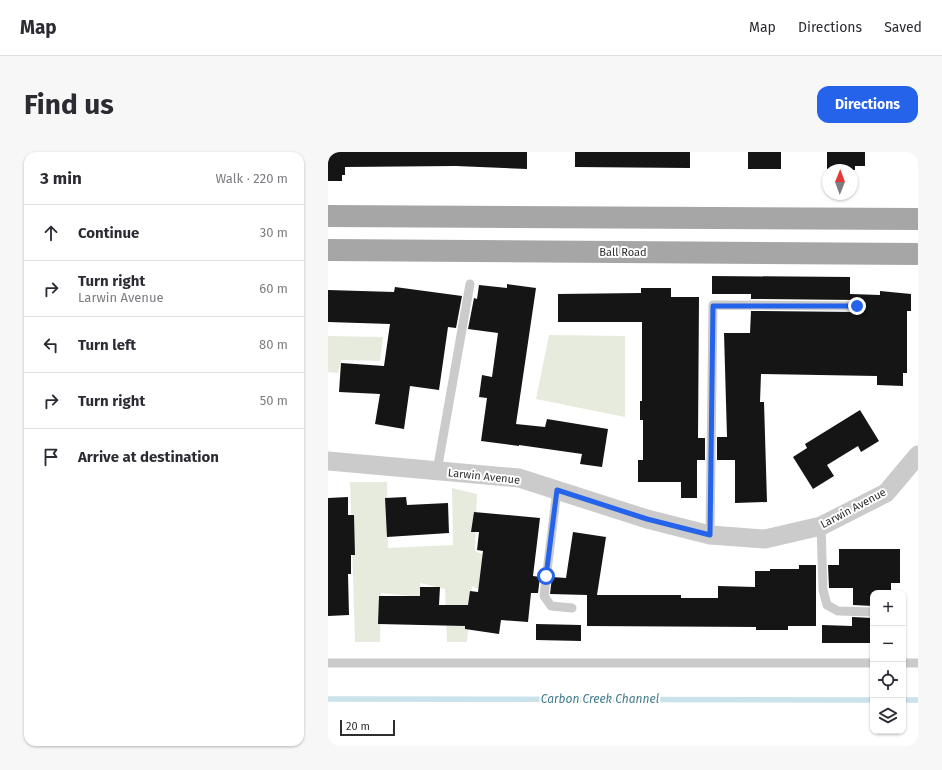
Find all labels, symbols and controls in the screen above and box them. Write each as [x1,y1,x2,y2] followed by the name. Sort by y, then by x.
[20,16,57,39] text: Map
[749,19,776,36] text: Map
[798,19,862,36] text: Directions
[884,19,922,36] text: Saved
[817,86,918,123] button: Directions
[24,88,114,121] text: Find us
[822,164,858,200] north arrow
[40,168,82,189] text: 3 min
[216,171,288,186] text: Walk · 220 m
[40,222,62,244] icon: ahead
[78,224,139,242] text: Continue
[260,225,288,240] text: 30 m
[599,246,647,259] street label: Ball Road
[78,272,145,290] text: Turn right
[40,278,62,300] icon: right
[259,281,288,296] text: 60 m
[78,290,164,305] text: Larwin Avenue
[848,297,866,315] route end
[40,334,62,356] icon: left
[78,336,136,354] text: Turn left
[259,337,288,352] text: 80 m
[40,390,62,412] icon: right
[78,392,145,410] text: Turn right
[260,393,288,408] text: 50 m
[40,446,62,468] icon: arrive
[78,448,219,466] text: Arrive at destination
[447,466,521,487] street label: Larwin Avenue
[818,486,888,531] street label: Larwin Avenue
[537,567,555,585] route start
[870,590,906,734] map controls
[870,590,906,626] button: +
[870,626,906,662] button: −
[870,662,906,698] button: locate
[541,692,659,706] water label: Carbon Creek Channel
[870,698,906,734] button: layers
[340,718,395,737] scale bar
[346,720,370,733] text: 20 m

